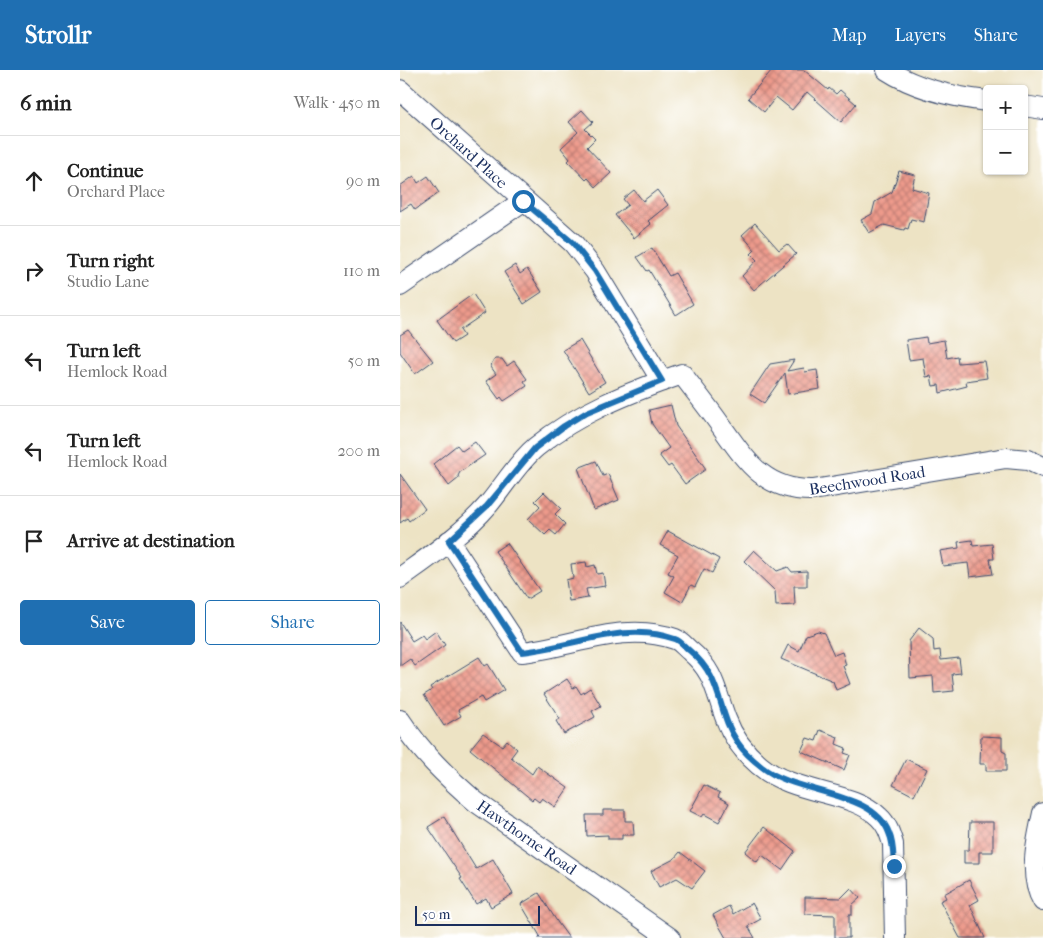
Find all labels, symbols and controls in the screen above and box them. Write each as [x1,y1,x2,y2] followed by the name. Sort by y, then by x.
[25,21,92,49] text: Strollr
[832,25,866,46] text: Map
[894,25,946,46] text: Layers
[974,25,1018,46] text: Share
[983,85,1028,175] map controls
[983,85,1028,130] button: +
[20,91,72,115] text: 6 min
[294,93,380,112] text: Walk · 450 m
[426,113,511,192] street label: Orchard Place
[983,130,1028,175] button: −
[67,160,143,182] text: Continue
[20,167,48,195] icon: ahead
[346,171,380,190] text: 90 m
[67,182,165,201] text: Orchard Place
[512,190,535,213] route start
[67,250,154,272] text: Turn right
[20,257,48,285] icon: right
[343,261,380,280] text: 110 m
[67,272,149,291] text: Studio Lane
[67,340,141,362] text: Turn left
[20,347,48,375] icon: left
[348,351,380,370] text: 50 m
[67,362,167,381] text: Hemlock Road
[67,430,141,452] text: Turn left
[20,437,48,465] icon: left
[337,441,380,460] text: 200 m
[67,452,167,471] text: Hemlock Road
[808,462,927,499] street label: Beechwood Road
[20,527,48,555] icon: arrive
[67,530,235,552] text: Arrive at destination
[20,600,195,645] button: Save
[205,600,380,645] button: Share
[473,796,580,879] street label: Hawthorne Road
[883,855,906,878] route end
[415,903,540,926] scale bar
[422,906,450,923] text: 50 m

